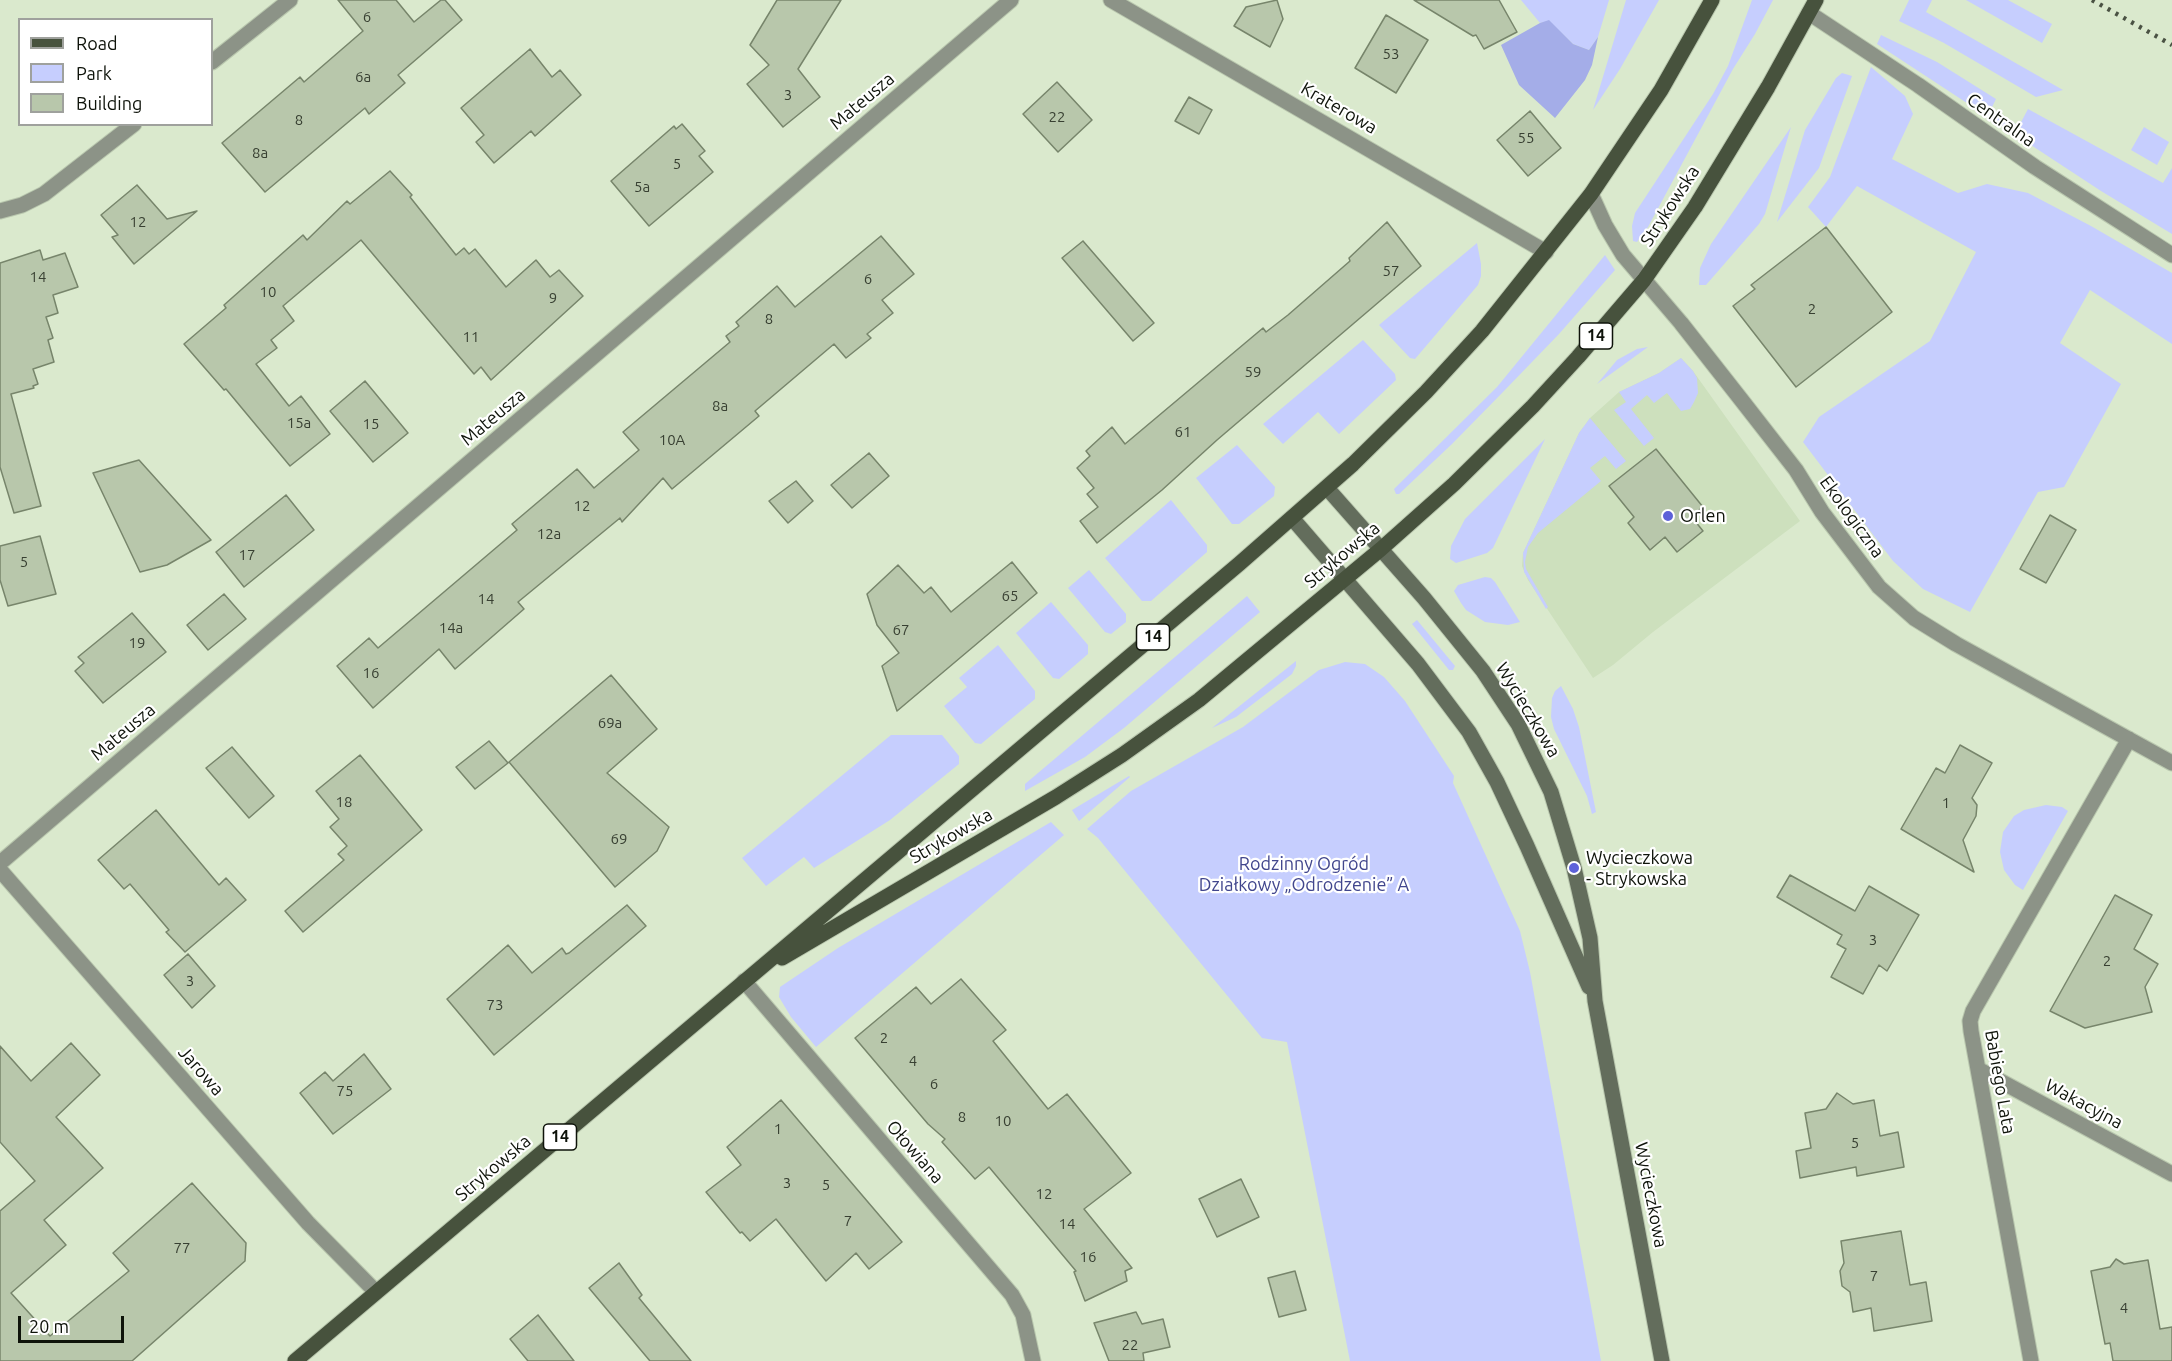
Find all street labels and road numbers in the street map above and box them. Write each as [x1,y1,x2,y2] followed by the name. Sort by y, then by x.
[825,68,899,134] street label: Mateusza
[1297,78,1381,138] street label: Kraterowa
[1963,89,2039,151] street label: Centralna
[1636,162,1704,250] street label: Strykowska
[1580,323,1612,349] road number: 14
[456,384,530,450] street label: Mateusza
[1815,472,1889,562] street label: Ekologiczna
[1300,517,1384,593] street label: Strykowska
[1136,624,1170,650] road number: 14
[1491,659,1565,761] street label: Wycieczkowa
[86,699,160,765] street label: Mateusza
[906,804,996,868] street label: Strykowska
[1980,1028,2020,1136] street label: Babiego Lata
[174,1042,228,1100] street label: Jarowa
[2041,1075,2127,1133] street label: Wakacyjna
[882,1116,948,1188] street label: Ołowiana
[544,1124,576,1150] road number: 14
[451,1130,535,1206] street label: Strykowska
[1630,1140,1672,1250] street label: Wycieczkowa

